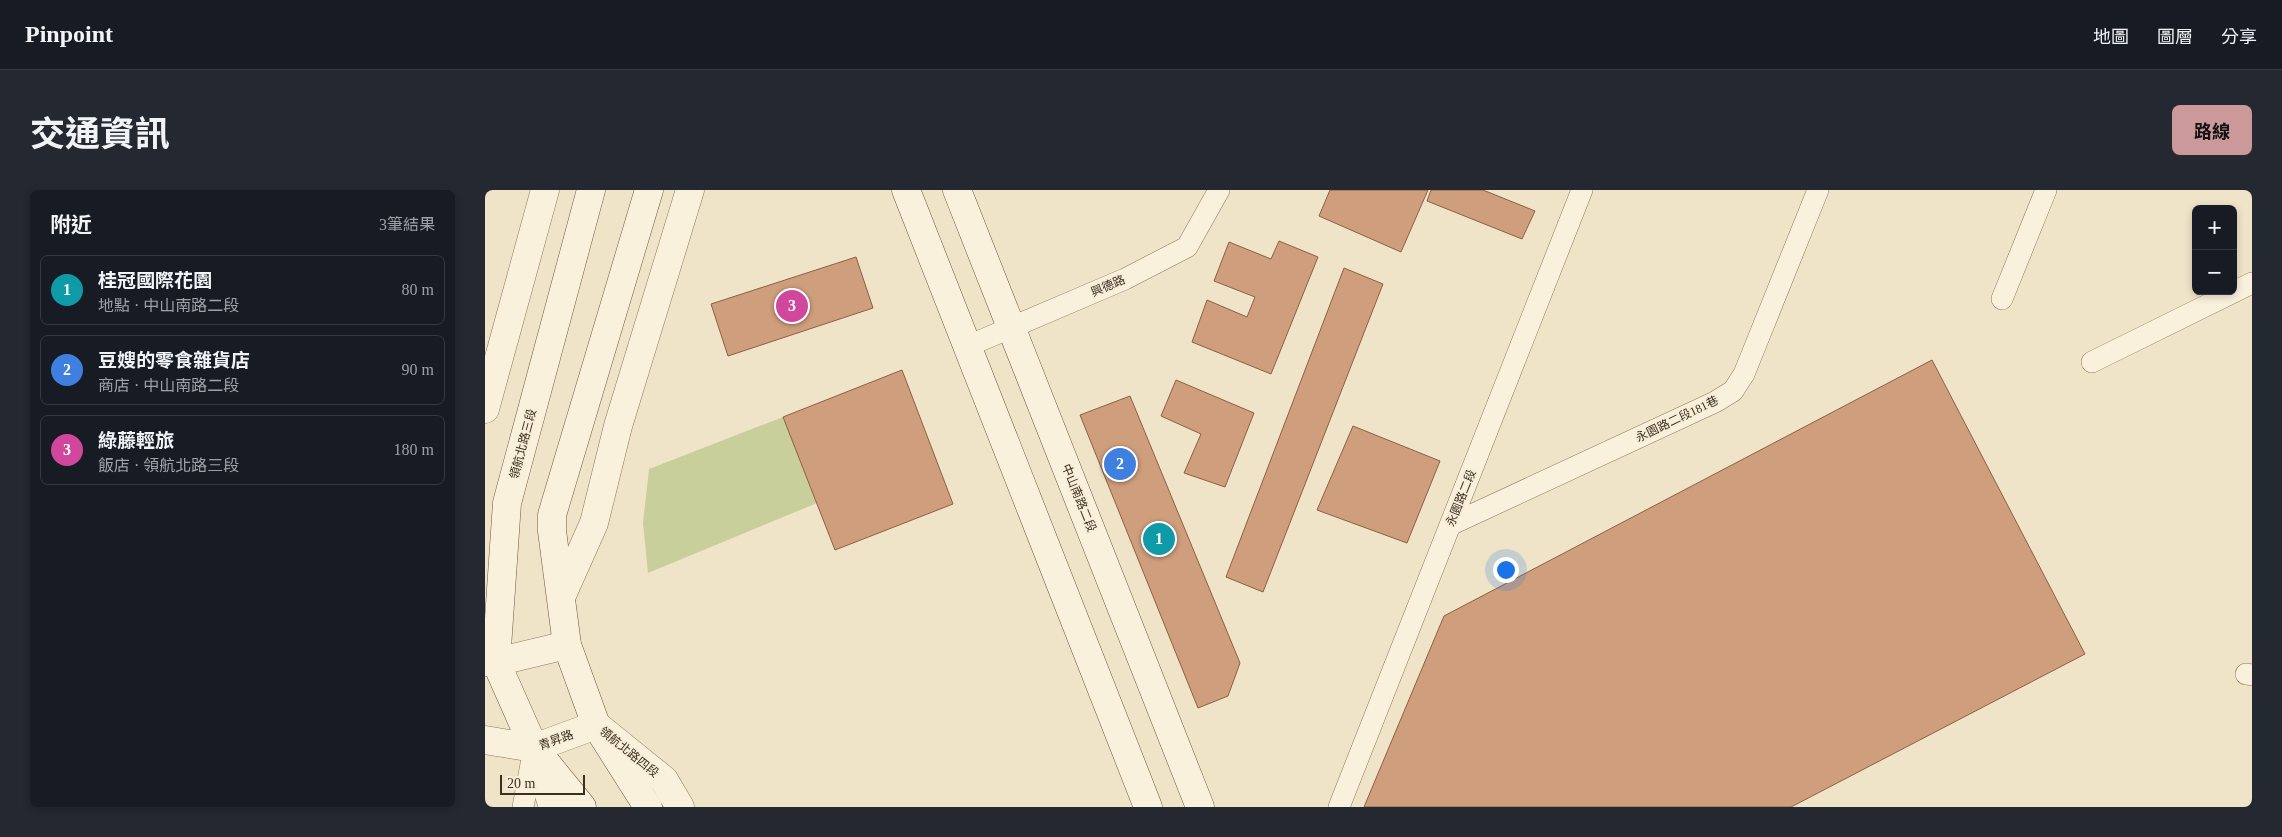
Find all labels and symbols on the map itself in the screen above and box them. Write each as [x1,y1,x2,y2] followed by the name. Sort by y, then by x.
[1089,273,1127,299] street label: 興德路
[776,287,808,325] pin: 3
[1633,393,1721,445] street label: 永園路二段181巷
[507,407,539,481] street label: 領航北路三段
[1104,445,1136,483] pin: 2
[1059,462,1099,534] street label: 中山南路二段
[1443,468,1479,528] street label: 永園路二段
[1143,520,1175,558] pin: 1
[1493,557,1519,583] your location
[597,724,661,780] street label: 領航北路四段
[537,727,575,753] street label: 青昇路
[500,772,585,795] scale bar

